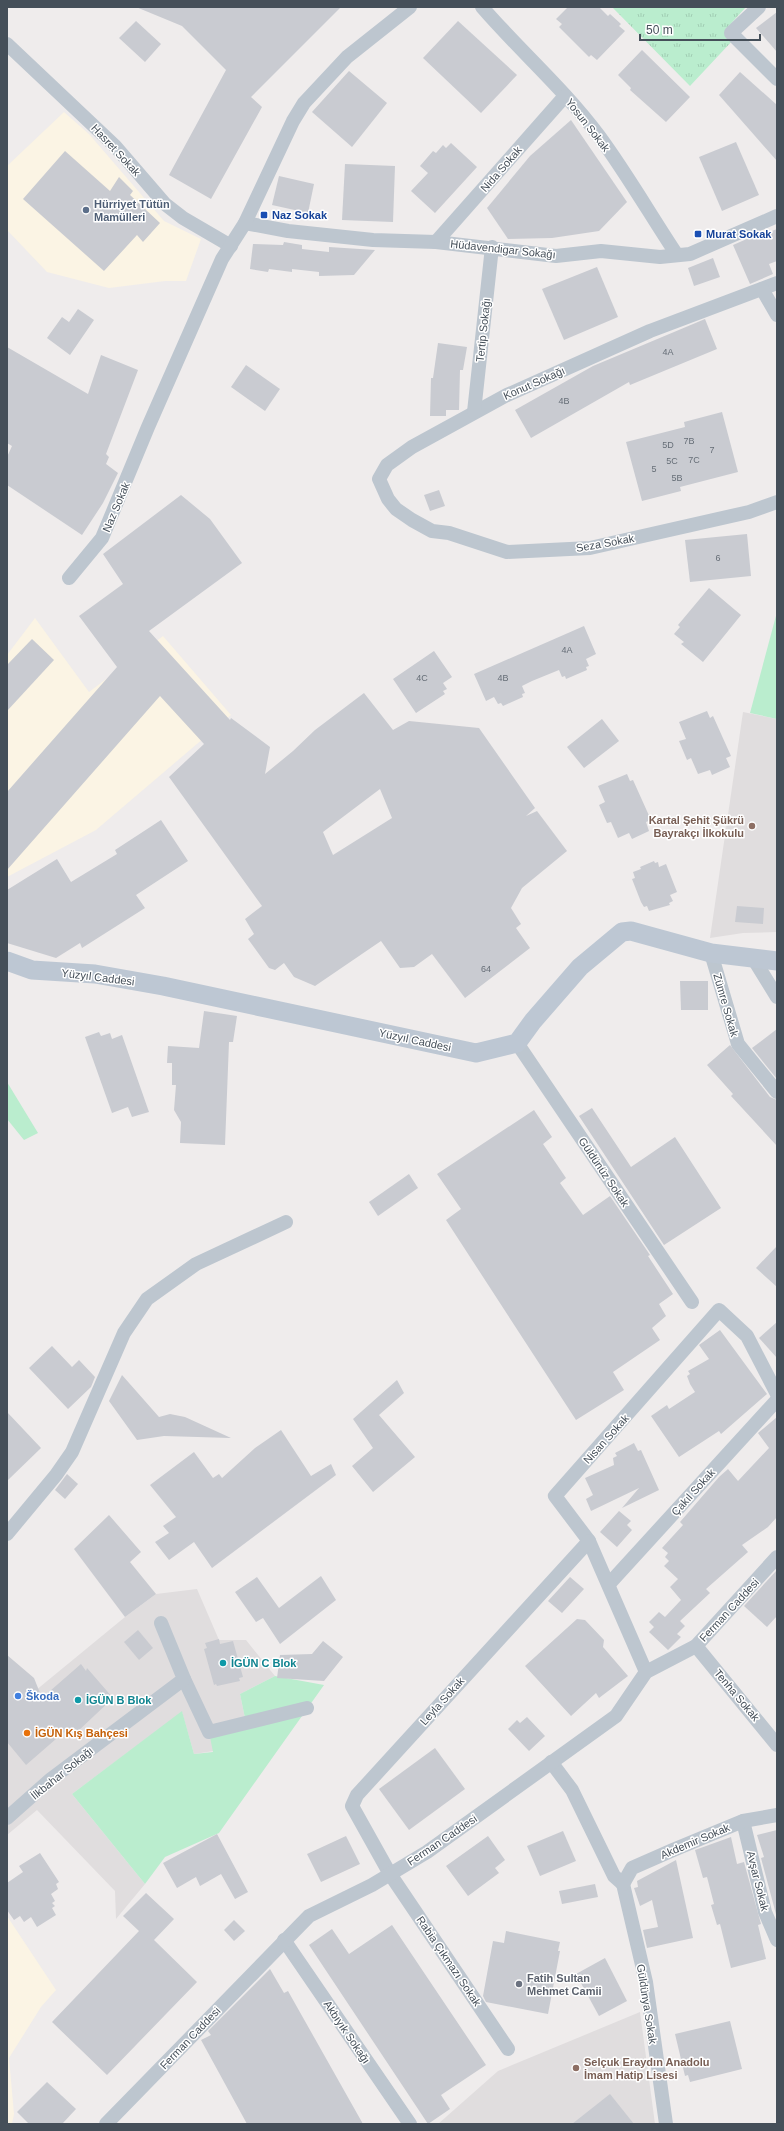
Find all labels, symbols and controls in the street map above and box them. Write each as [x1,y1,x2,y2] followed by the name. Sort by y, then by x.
[640,16,760,42] scale bar
[646,23,673,37] text: 50 m
[564,96,613,154] street label: Yosun Sokak
[89,122,143,179] street label: Hasret Sokak
[478,143,524,194] street label: Nida Sokak
[94,198,170,223] place label: Hürriyet Tütün Mamülleri
[81,205,91,215] marker: Hürriyet Tütün Mamülleri
[272,209,328,221] place label: Naz Sokak
[259,210,269,220] marker: Naz Sokak
[706,228,772,240] place label: Murat Sokak
[693,229,703,239] marker: Murat Sokak
[450,238,556,260] street label: Hüdavendigar Sokağı
[474,297,492,363] street label: Tertip Sokağı
[662,347,674,357] house number: 4A
[501,364,567,402] street label: Konut Sokağı
[558,396,570,406] house number: 4B
[683,436,695,446] house number: 7B
[662,440,674,450] house number: 5D
[709,445,715,455] house number: 7
[688,455,700,465] house number: 7C
[666,456,678,466] house number: 5C
[651,464,657,474] house number: 5
[671,473,683,483] house number: 5B
[100,480,132,534] street label: Naz Sokak
[575,532,635,554] street label: Seza Sokak
[715,553,721,563] house number: 6
[561,645,573,655] house number: 4A
[416,673,428,683] house number: 4C
[497,673,509,683] house number: 4B
[649,814,744,839] place label: Kartal Şehit Şükrü Bayrakçı İlkokulu
[747,821,757,831] marker: Kartal Şehit Şükrü Bayrakçı İlkokulu
[481,964,491,974] house number: 64
[61,967,135,987] street label: Yüzyıl Caddesi
[711,972,741,1039] street label: Zümre Sokak
[378,1027,452,1053] street label: Yüzyıl Caddesi
[576,1135,632,1209] street label: Güldünüz Sokak
[581,1412,631,1466] street label: Nisan Sokak
[669,1466,717,1518] street label: Çakıl Sokak
[697,1576,761,1644] street label: Ferman Caddesi
[231,1657,297,1669] place label: İGÜN C Blok
[218,1658,228,1668] marker: İGÜN C Blok
[712,1667,762,1724] street label: Tenha Sokak
[417,1674,467,1727] street label: Leyla Sokak
[26,1690,60,1702] place label: Škoda
[13,1691,23,1701] marker: Škoda
[86,1694,152,1706] place label: İGÜN B Blok
[73,1695,83,1705] marker: İGÜN B Blok
[35,1727,128,1739] place label: İGÜN Kış Bahçesi
[22,1728,32,1738] marker: İGÜN Kış Bahçesi
[29,1744,95,1802] street label: İlkbahar Sokağı
[405,1812,479,1868] street label: Ferman Caddesi
[659,1821,732,1861] street label: Akdemir Sokak
[745,1850,771,1913] street label: Avşar Sokak
[414,1914,484,2009] street label: Rabia Çıkmazı Sokak
[635,1963,659,2045] street label: Güldünya Sokak
[527,1972,602,1997] place label: Fatih Sultan Mehmet Camii
[514,1979,524,1989] marker: Fatih Sultan Mehmet Camii
[322,1998,372,2066] street label: Akbıyık Sokağı
[157,2005,223,2071] street label: Ferman Caddesi
[584,2056,710,2081] place label: Selçuk Eraydın Anadolu İmam Hatip Lisesi
[571,2063,581,2073] marker: Selçuk Eraydın Anadolu İmam Hatip Lisesi

